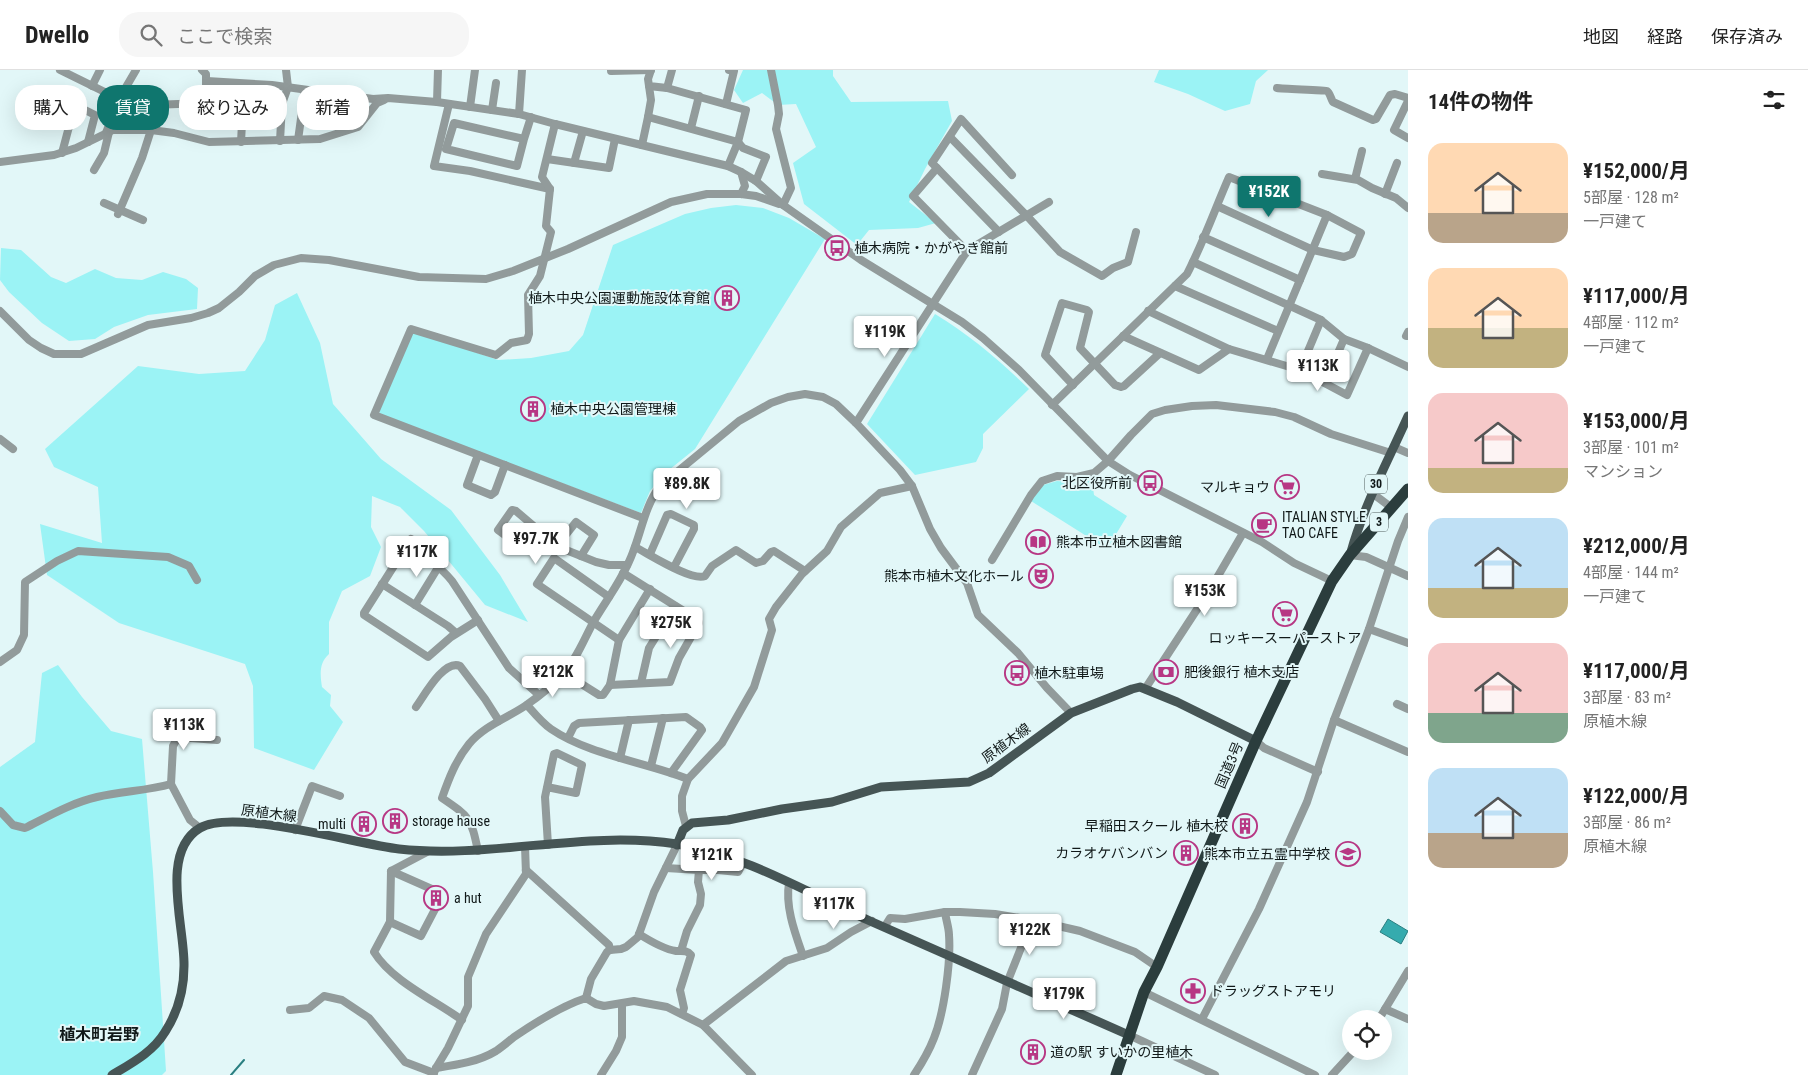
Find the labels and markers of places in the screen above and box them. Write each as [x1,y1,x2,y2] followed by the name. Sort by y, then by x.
[1234,176,1304,218] pin: ¥152K
[824,235,850,261] bus stop icon: 植木病院・かがやき館前
[854,240,1008,256] place label: 植木病院・かがやき館前
[714,285,740,311] building icon: 植木中央公園運動施設体育館
[528,290,710,306] place label: 植木中央公園運動施設体育館
[850,316,920,358] pin: ¥119K
[1283,350,1353,392] pin: ¥113K
[520,396,546,422] building icon: 植木中央公園管理棟
[550,401,676,417] place label: 植木中央公園管理棟
[646,468,728,510] pin: ¥89.8K
[1137,470,1163,496] bus stop icon: 北区役所前
[1274,474,1300,500] supermarket icon: マルキョウ
[1062,475,1132,491] place label: 北区役所前
[1200,479,1270,495] place label: マルキョウ
[1282,509,1366,541] place label: ITALIAN STYLE TAO CAFE
[1251,512,1277,538] cafe icon: ITALIAN STYLE TAO CAFE
[495,522,577,565] pin: ¥97.7K
[1025,529,1051,555] library icon: 熊本市立植木図書館
[1056,534,1182,550] place label: 熊本市立植木図書館
[382,536,452,578] pin: ¥117K
[1028,563,1054,589] theatre icon: 熊本市植木文化ホール
[884,568,1024,584] place label: 熊本市植木文化ホール
[1170,574,1240,617] pin: ¥153K
[1272,601,1298,627] supermarket icon: ロッキースーパーストア
[636,606,706,649] pin: ¥275K
[1209,630,1361,646] place label: ロッキースーパーストア
[518,656,588,698] pin: ¥212K
[1153,659,1179,685] bank icon: 肥後銀行 植木支店
[1004,660,1030,686] bus stop icon: 植木駐車場
[1184,664,1299,680] place label: 肥後銀行 植木支店
[1034,665,1104,681] place label: 植木駐車場
[149,708,219,751] pin: ¥113K
[382,808,408,834] building icon: storage hause
[351,811,377,837] building icon: multi
[412,813,490,829] place label: storage hause
[1232,813,1258,839] building icon: 早稲田スクール 植木校
[318,816,346,832] place label: multi
[1085,818,1228,834] place label: 早稲田スクール 植木校
[677,838,747,881] pin: ¥121K
[1173,840,1199,866] building icon: カラオケバンバン
[1335,841,1361,867] school or university icon: 熊本市立五霊中学校
[1055,845,1168,861] place label: カラオケバンバン
[1204,846,1330,862] place label: 熊本市立五霊中学校
[423,885,449,911] building icon: a hut
[799,888,869,930] pin: ¥117K
[454,890,482,906] place label: a hut
[995,914,1065,956] pin: ¥122K
[1029,978,1099,1020] pin: ¥179K
[1180,978,1206,1004] pharmacy icon: ドラッグストアモリ
[1210,983,1336,999] place label: ドラッグストアモリ
[1020,1039,1046,1065] building icon: 道の駅 すいかの里植木
[1050,1044,1193,1060] place label: 道の駅 すいかの里植木

